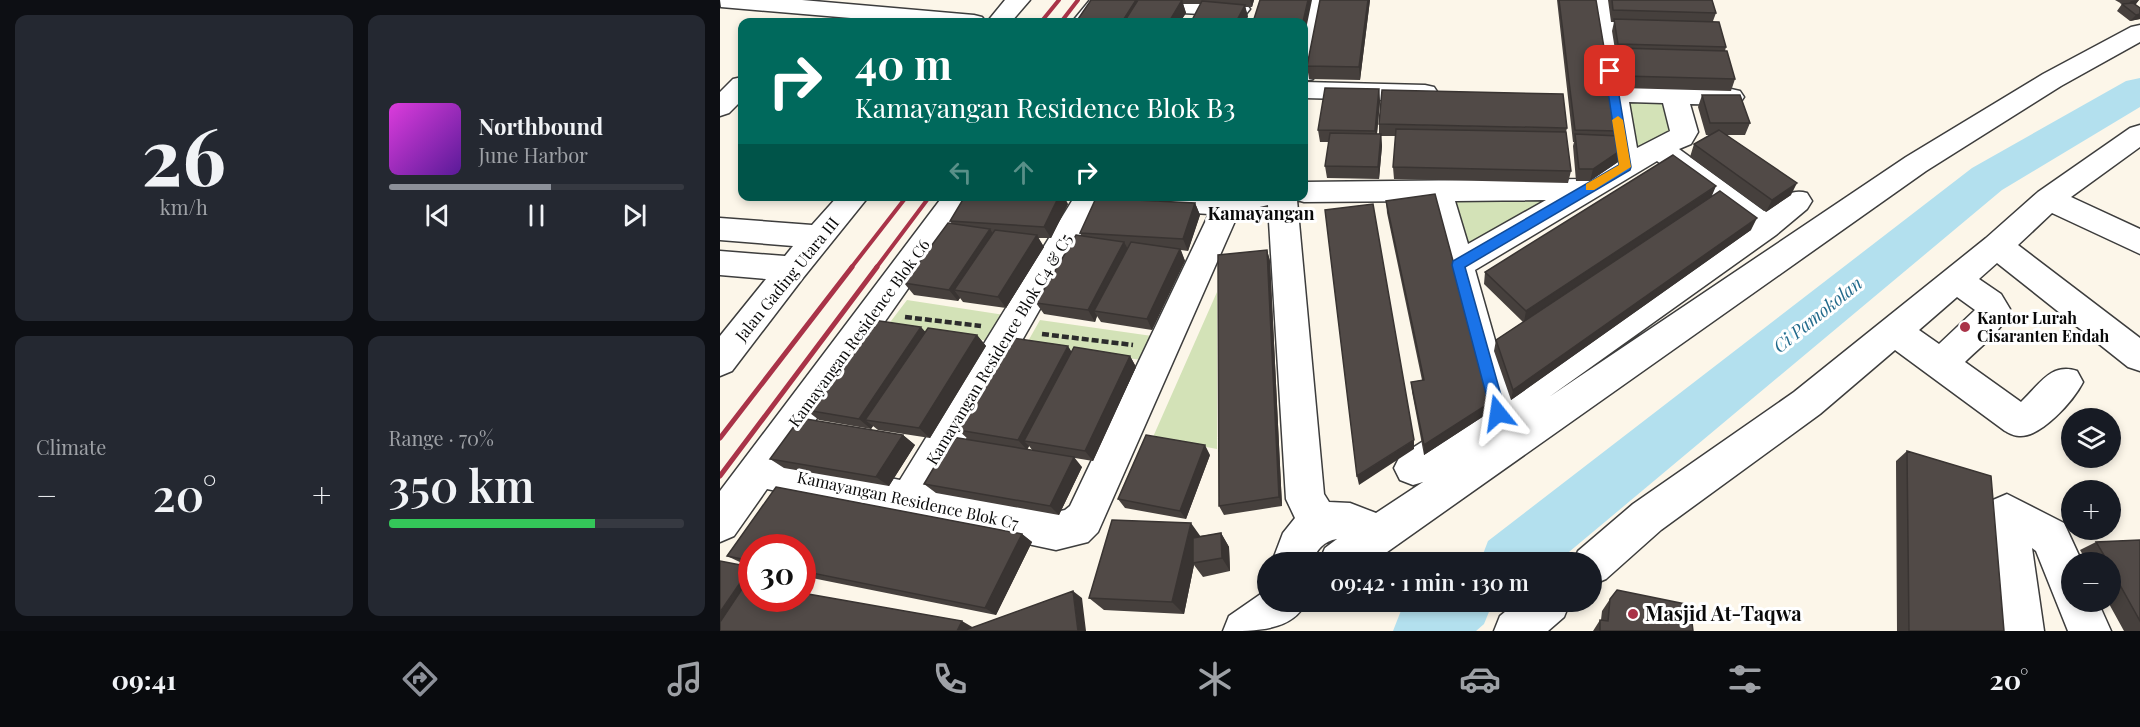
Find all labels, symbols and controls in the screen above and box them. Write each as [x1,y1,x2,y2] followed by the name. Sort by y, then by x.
[855,35,952,91] text: 40 m
[756,42,834,120] icon: right
[1584,45,1635,96] pin
[1593,54,1626,87] icon: arrive
[855,89,1235,125] text: Kamayangan Residence Blok B3
[141,102,226,206] text: 26
[479,111,603,141] text: Northbound
[479,141,588,168] text: June Harbor
[944,156,977,189] icon: left
[1007,156,1040,189] icon: ahead
[1070,156,1103,189] icon: right
[160,193,208,220] text: km/h
[421,199,454,232] icon: previous
[520,199,553,232] icon: pause
[618,199,651,232] icon: next
[1207,201,1315,225] district label: Kamayangan
[730,212,843,346] street label: Jalan Gading Utara III
[921,229,1076,468] street label: Kamayangan Residence Blok C4 & C5
[783,235,934,431] street label: Kamayangan Residence Blok C6
[1768,271,1867,358] water label: Ci Pamokolan
[1977,307,2110,346] place label: Kantor Lurah Cisaranten Endah
[1958,320,1972,334] marker: Kantor Lurah Cisaranten Endah
[1466,381,1530,445] position arrow
[2061,408,2121,612] map controls
[2061,408,2121,468] button: layers
[389,424,494,451] text: Range · 70%
[36,433,106,460] text: Climate
[389,454,534,514] text: 350 km
[153,463,217,523] text: 20°
[796,466,1021,533] street label: Kamayangan Residence Blok C7
[36,472,57,516] text: −
[312,472,331,516] text: +
[2061,480,2121,540] button: +
[738,534,816,612] speed limit sign: 30
[2061,552,2121,612] button: −
[1330,567,1529,597] text: 09:42 · 1 min · 130 m
[1645,599,1802,626] place label: Masjid At-Taqwa
[1626,607,1640,621] marker: Masjid At-Taqwa
[399,658,441,700] icon: directions
[664,658,706,700] icon: music
[929,658,971,700] icon: phone
[1194,658,1236,700] icon: climate
[1459,658,1501,700] icon: car
[1724,658,1766,700] icon: filters
[112,661,176,697] text: 09:41
[1990,661,2028,697] text: 20°

